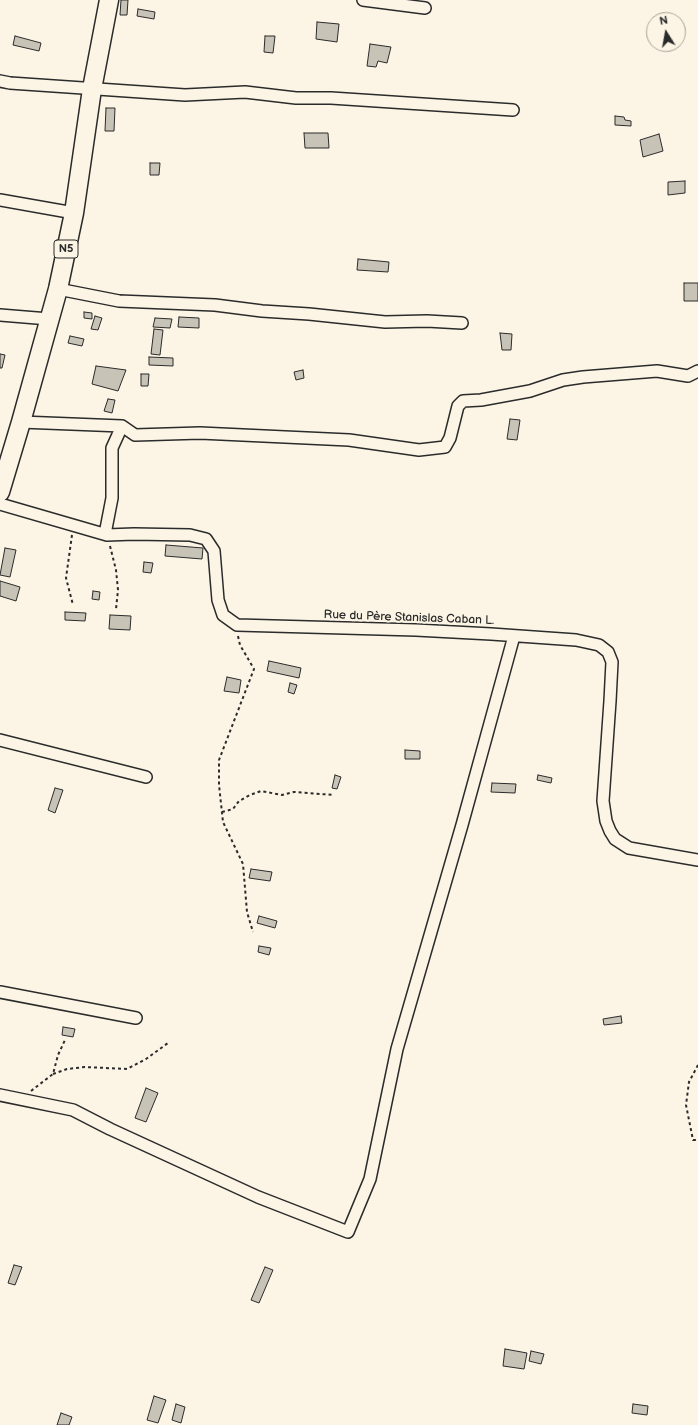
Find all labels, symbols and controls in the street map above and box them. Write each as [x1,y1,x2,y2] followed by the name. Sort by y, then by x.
[646,12,686,52] north arrow
[659,14,669,28] text: N
[54,240,78,258] road number: N5
[323,608,495,628] street label: Rue du Père Stanislas Caban L.

